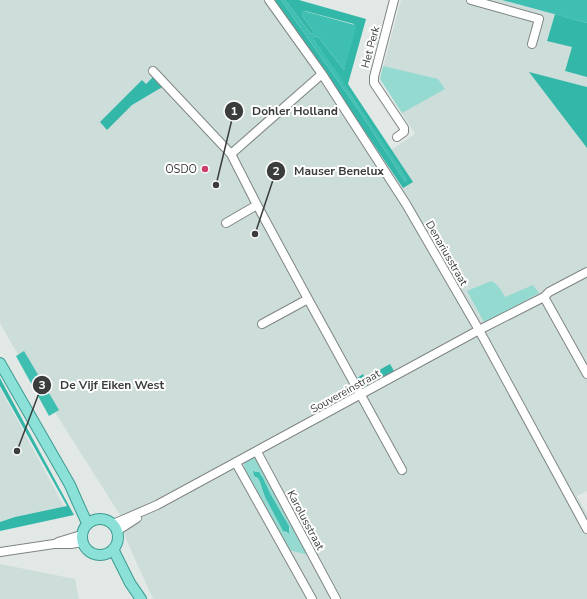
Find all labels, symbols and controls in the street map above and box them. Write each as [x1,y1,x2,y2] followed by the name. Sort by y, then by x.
[358,24,383,70] street label: Het Perk
[224,99,346,123] callout: Dohler Holland
[230,103,238,119] text: 1
[252,103,338,119] text: Dohler Holland
[266,159,392,183] callout: Mauser Benelux
[165,162,197,177] place label: OSDO
[272,163,280,179] text: 2
[294,163,384,179] text: Mauser Benelux
[200,164,210,174] marker: OSDO
[422,218,471,289] street label: Denariusstraat
[308,366,383,417] street label: Souvereinstraat
[32,373,172,397] callout: De Vijf Eiken West
[38,377,46,393] text: 3
[60,377,164,393] text: De Vijf Eiken West
[283,488,328,553] street label: Karolusstraat

